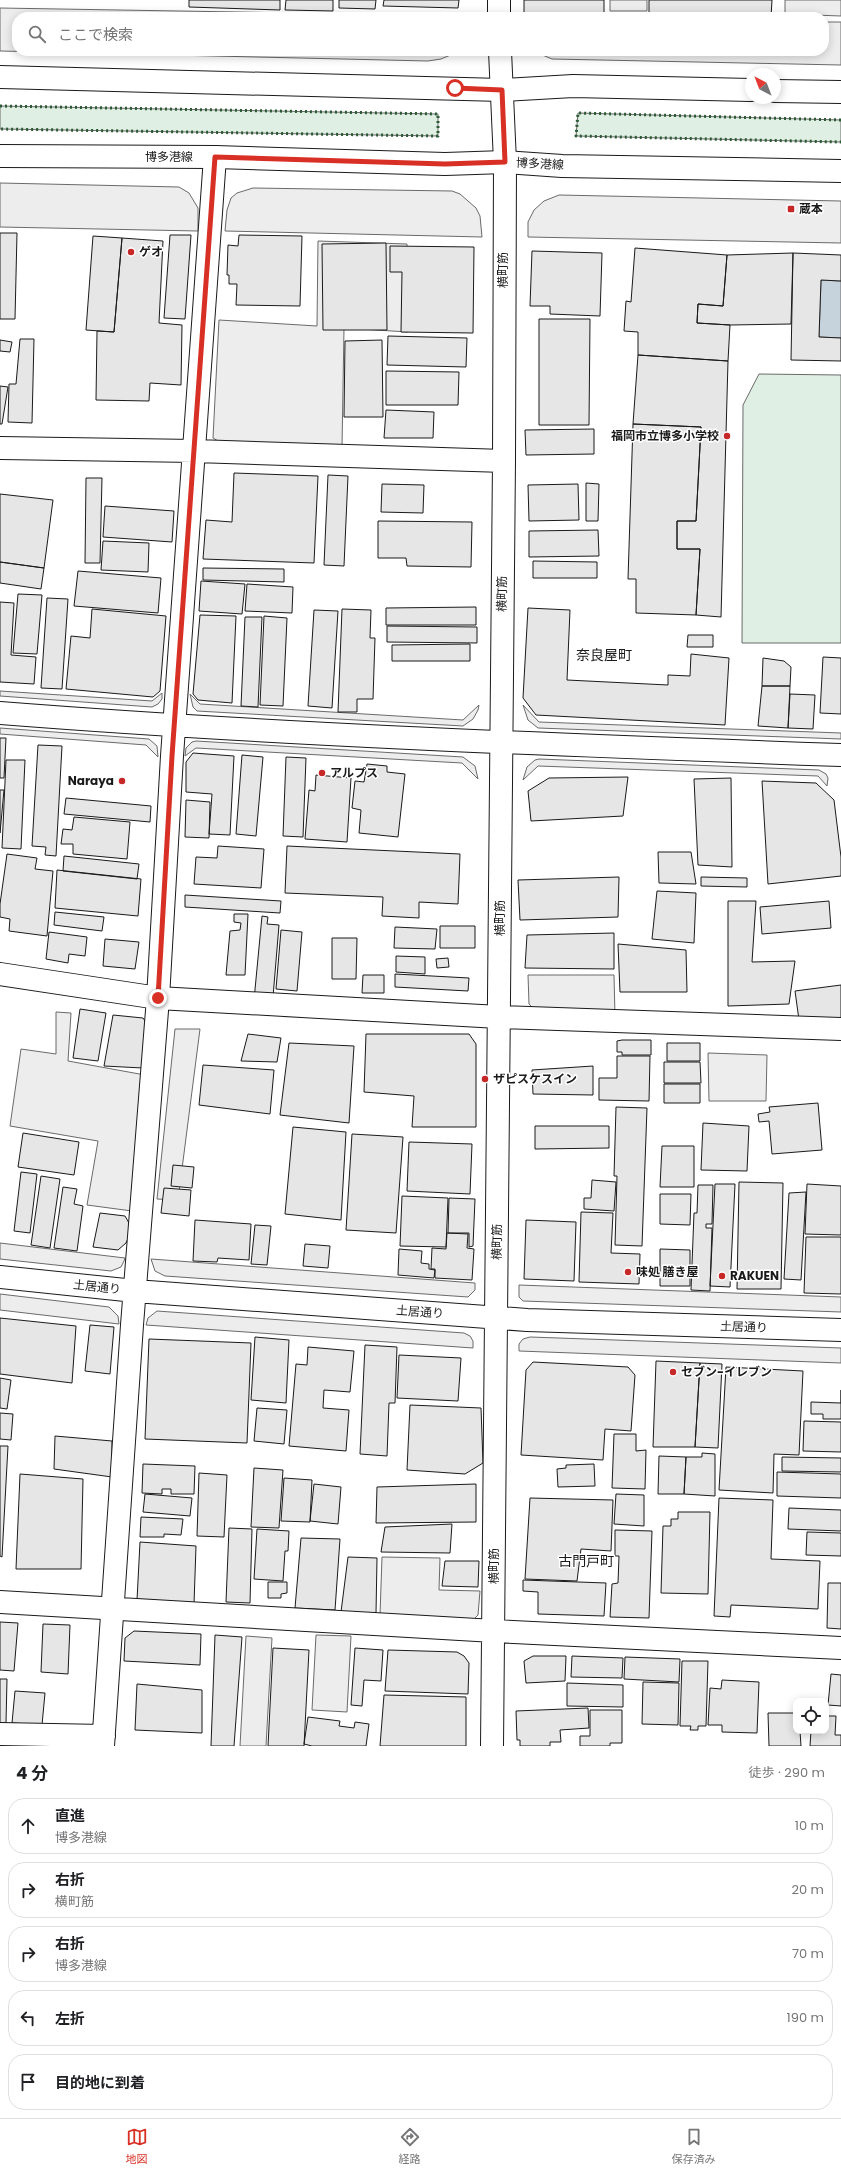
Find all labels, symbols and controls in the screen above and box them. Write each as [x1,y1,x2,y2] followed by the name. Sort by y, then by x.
[12,12,829,56] search box
[26,23,48,45] icon: search
[58,24,133,45] text: ここで検索
[745,68,781,104] north arrow
[446,79,464,97] route start
[145,148,193,165] street label: 博多港線
[516,154,564,173] street label: 博多港線
[799,200,823,217] place label: 蔵本
[786,204,796,214] marker: 蔵本
[139,243,163,260] place label: ゲオ
[126,247,136,257] marker: ゲオ
[494,252,511,288] street label: 横町筋
[611,427,719,444] place label: 福岡市立博多小学校
[722,431,732,441] marker: 福岡市立博多小学校
[493,576,510,612] street label: 横町筋
[576,645,632,665] district label: 奈良屋町
[330,764,378,781] place label: アルプス
[317,768,327,778] marker: アルプス
[68,772,114,789] place label: Naraya
[117,776,127,786] marker: Naraya
[491,900,508,936] street label: 横町筋
[149,989,167,1007] route end
[493,1070,577,1087] place label: ザピスケスイン
[480,1074,490,1084] marker: ザピスケスイン
[488,1224,505,1260] street label: 横町筋
[636,1263,699,1280] place label: 味処 膳き屋
[623,1267,633,1277] marker: 味処 膳き屋
[730,1267,779,1284] place label: RAKUEN
[717,1271,727,1281] marker: RAKUEN
[72,1276,122,1297] street label: 土居通り
[395,1301,445,1322] street label: 土居通り
[720,1317,768,1336] street label: 土居通り
[681,1363,772,1380] place label: セブン-イレブン
[668,1367,678,1377] marker: セブン-イレブン
[485,1548,502,1584] street label: 横町筋
[558,1551,614,1571] district label: 古門戸町
[793,1698,829,1734] map controls
[793,1698,829,1734] button: locate
[16,1761,48,1785] text: 4 分
[749,1763,825,1782] text: 徒歩 · 290 m
[55,1805,85,1826] text: 直進
[17,1815,39,1837] icon: ahead
[795,1816,824,1835] text: 10 m
[55,1828,107,1847] text: 博多港線
[55,1869,85,1890] text: 右折
[17,1879,39,1901] icon: right
[791,1880,824,1899] text: 20 m
[55,1892,94,1911] text: 横町筋
[55,1933,85,1954] text: 右折
[17,1943,39,1965] icon: right
[792,1944,824,1963] text: 70 m
[55,1956,107,1975] text: 博多港線
[17,2007,39,2029] icon: left
[55,2008,85,2029] text: 左折
[787,2008,824,2027] text: 190 m
[17,2071,39,2093] icon: arrive
[55,2072,145,2093] text: 目的地に到着
[126,2126,148,2168] tab: 地図
[399,2126,421,2168] tab: 経路
[672,2126,716,2168] tab: 保存済み

